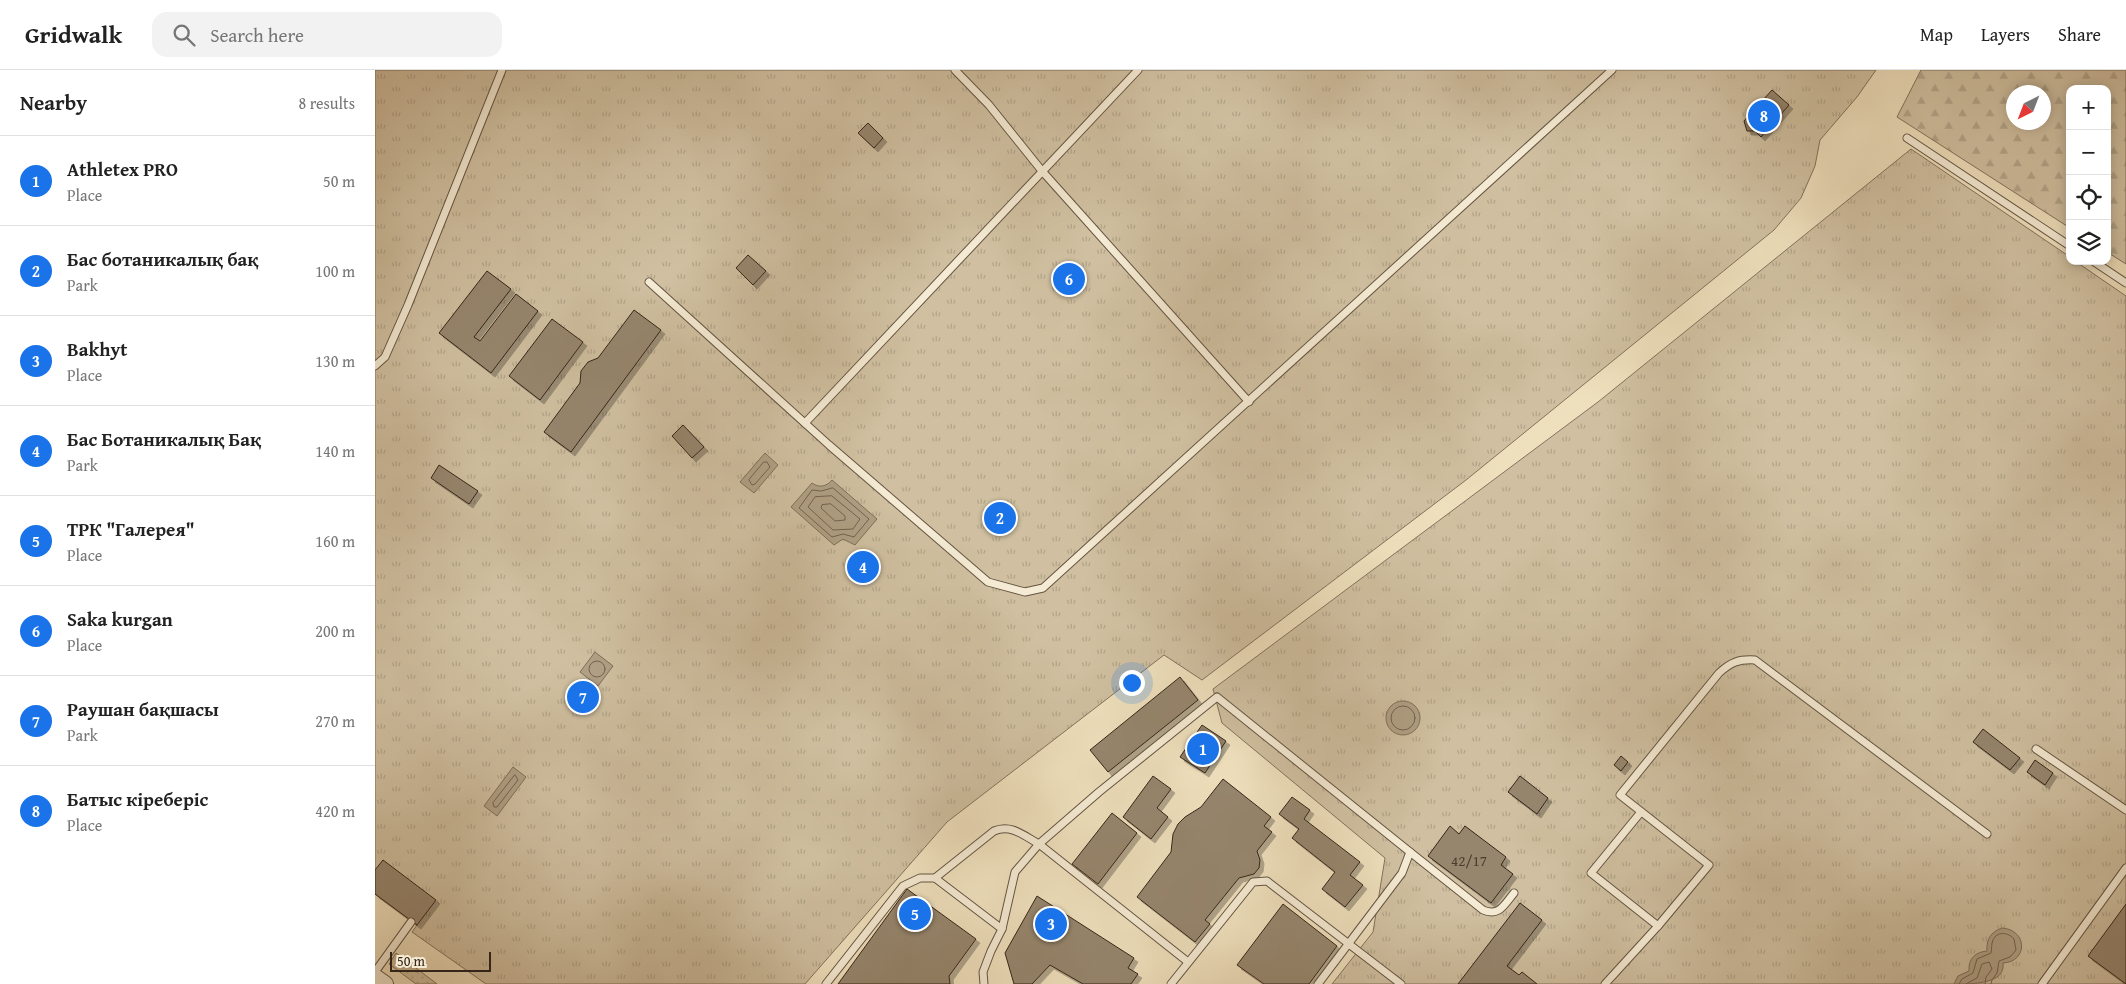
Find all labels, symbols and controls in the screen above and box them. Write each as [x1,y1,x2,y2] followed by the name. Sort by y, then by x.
[152,12,502,57] search box
[25,17,122,52] text: Gridwalk
[170,21,198,49] icon: search
[210,21,304,49] text: Search here
[1920,21,1953,48] text: Map
[1981,21,2030,48] text: Layers
[2058,21,2101,48] text: Share
[2006,85,2051,130] north arrow
[2066,85,2111,265] map controls
[2066,85,2111,130] button: +
[20,87,87,118] text: Nearby
[298,91,355,115] text: 8 results
[1748,97,1780,135] pin: 8
[2066,130,2111,175] button: −
[67,155,178,183] text: Athletex PRO
[32,169,40,193] text: 1
[323,169,355,193] text: 50 m
[2066,175,2111,220] button: locate
[67,183,102,207] text: Place
[2066,220,2111,265] button: layers
[67,245,258,273] text: Бас ботаникалық бақ
[32,259,40,283] text: 2
[315,259,355,283] text: 100 m
[1053,260,1085,298] pin: 6
[67,273,98,297] text: Park
[67,335,127,363] text: Bakhyt
[32,349,40,373] text: 3
[315,349,355,373] text: 130 m
[67,363,102,387] text: Place
[67,425,261,453] text: Бас Ботаникалық Бақ
[32,439,40,463] text: 4
[315,439,355,463] text: 140 m
[67,453,98,477] text: Park
[984,499,1016,537] pin: 2
[67,515,195,543] text: ТРК "Галерея"
[32,529,40,553] text: 5
[315,529,355,553] text: 160 m
[67,543,102,567] text: Place
[847,548,879,586] pin: 4
[67,605,173,633] text: Saka kurgan
[32,619,40,643] text: 6
[315,619,355,643] text: 200 m
[67,633,102,657] text: Place
[1119,670,1145,696] your location
[567,678,599,716] pin: 7
[67,695,219,723] text: Раушан бақшасы
[32,709,40,733] text: 7
[315,709,355,733] text: 270 m
[67,723,98,747] text: Park
[1187,730,1219,768] pin: 1
[67,785,208,813] text: Батыс кіреберіс
[32,799,40,823] text: 8
[315,799,355,823] text: 420 m
[67,813,102,837] text: Place
[1451,850,1487,871] house number: 42/17
[899,895,931,933] pin: 5
[1035,905,1067,943] pin: 3
[390,949,491,972] scale bar
[397,951,425,971] text: 50 m

